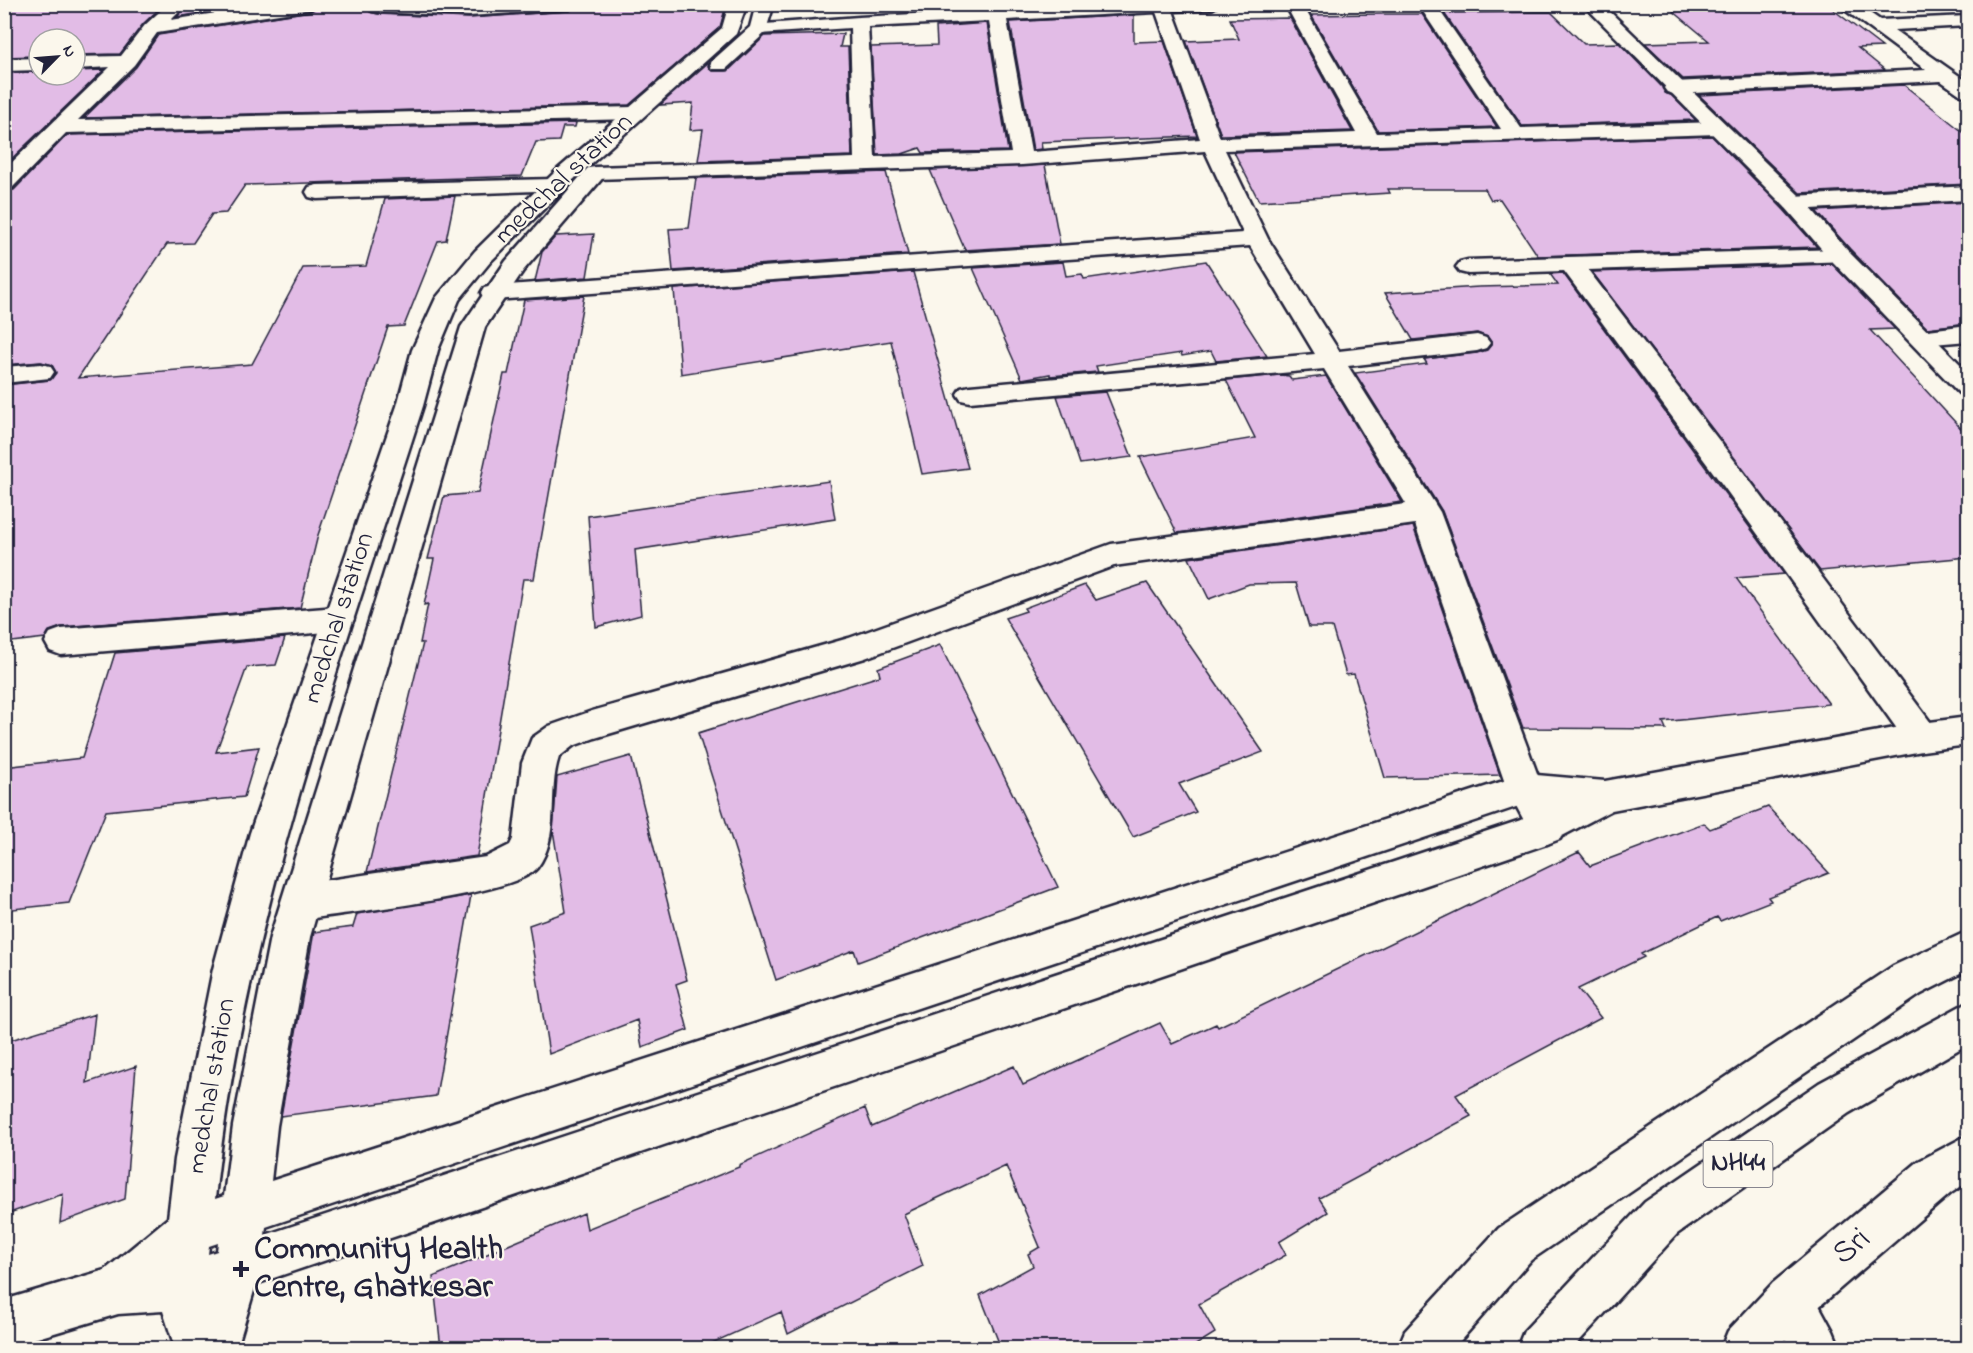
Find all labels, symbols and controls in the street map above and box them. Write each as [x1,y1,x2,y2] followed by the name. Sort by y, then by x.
[27,27,87,87] north arrow
[56,42,82,62] text: N
[486,104,642,254] street label: medchal station
[293,528,385,708] street label: medchal station
[177,995,247,1177] street label: medchal station
[1704,1141,1772,1187] road number: NH44
[1822,1217,1882,1277] street label: Sri
[254,1226,503,1312] place label: Community Health Centre, Ghatkesar
[232,1260,250,1278] marker: Community Health Centre, Ghatkesar

